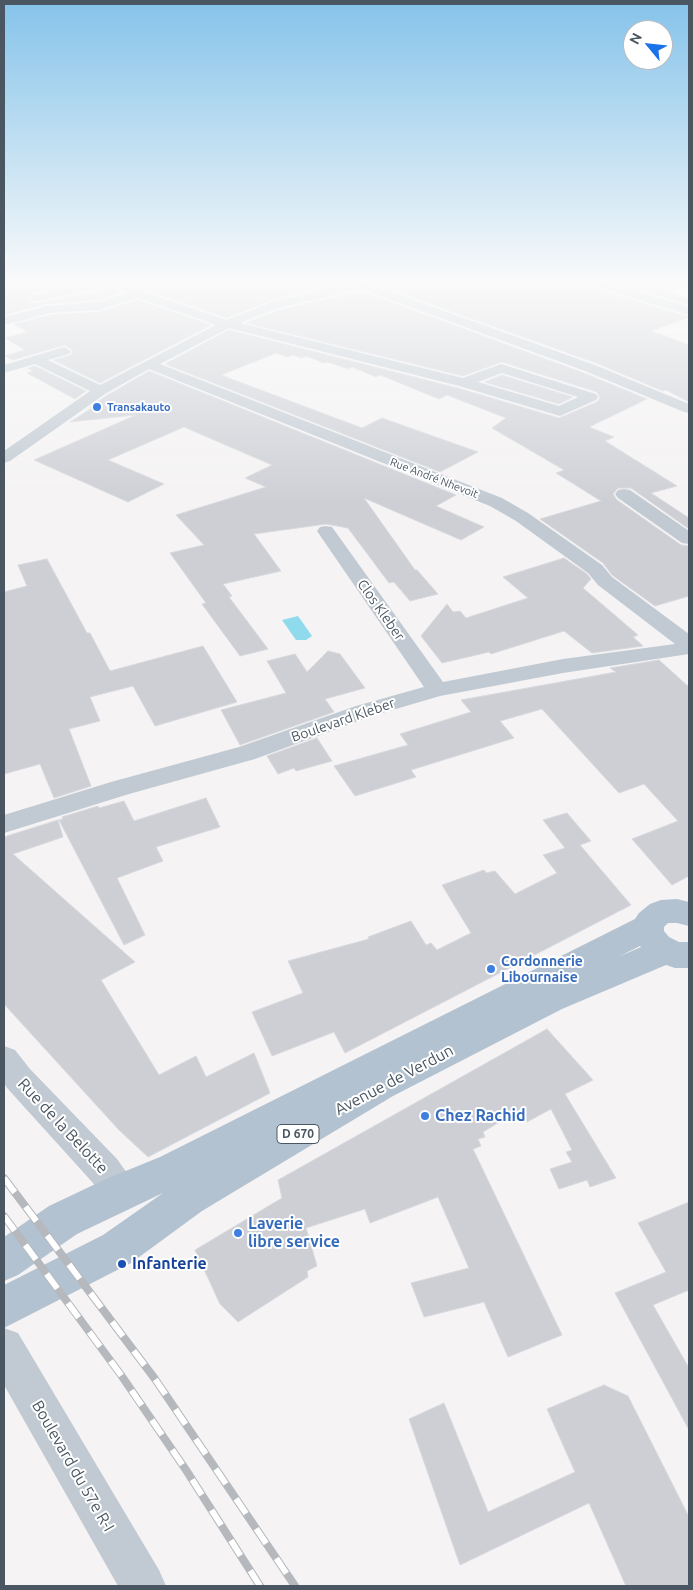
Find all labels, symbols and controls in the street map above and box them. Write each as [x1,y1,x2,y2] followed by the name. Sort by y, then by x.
[623,20,673,70] north arrow
[626,30,645,47] text: N
[107,400,171,414] place label: Transakauto
[91,401,103,413] marker: Transakauto
[388,455,480,501] street label: Rue André Nhevoit
[354,576,408,644] street label: Clos Kleber
[289,694,397,746] street label: Boulevard Kleber
[501,953,583,986] place label: Cordonnerie Libournaise
[485,963,497,975] marker: Cordonnerie Libournaise
[331,1041,457,1119] street label: Avenue de Verdun
[14,1074,112,1178] street label: Rue de la Belotte
[435,1106,526,1126] place label: Chez Rachid
[419,1110,431,1122] marker: Chez Rachid
[277,1124,319,1144] road number: D 670
[248,1214,340,1252] place label: Laverie libre service
[232,1227,244,1239] marker: Laverie libre service
[132,1254,207,1274] place label: Infanterie
[116,1258,128,1270] marker: Infanterie
[28,1397,118,1535] street label: Boulevard du 57e R-I

